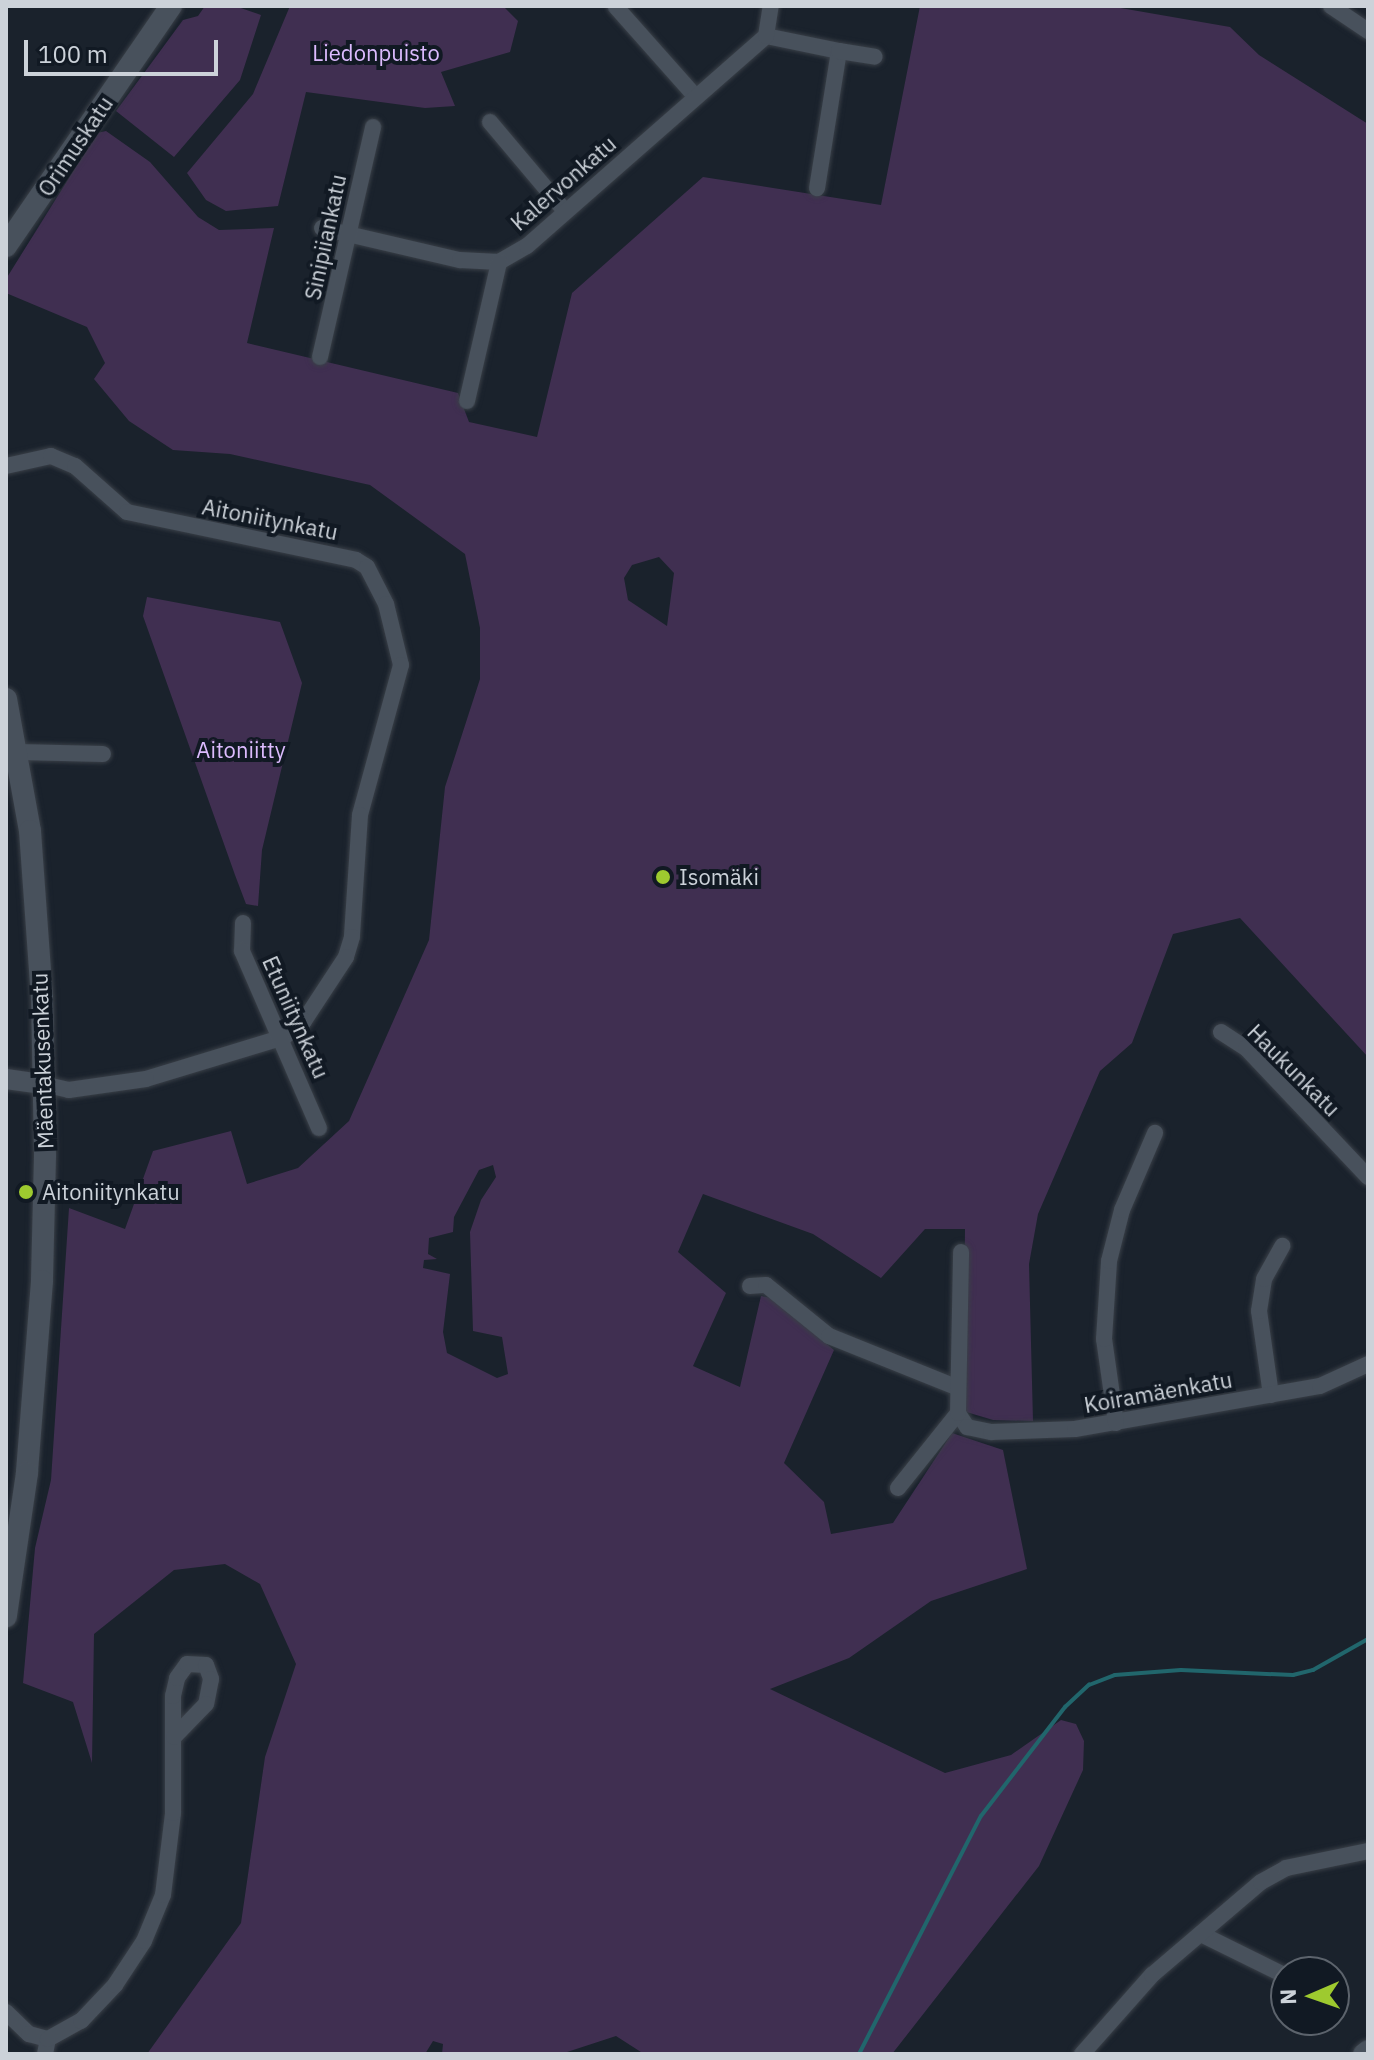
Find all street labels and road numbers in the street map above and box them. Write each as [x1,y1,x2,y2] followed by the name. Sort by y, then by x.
[32,91,118,201] street label: Orimuskatu
[505,130,621,236] street label: Kalervonkatu
[299,172,351,302] street label: Sinipiiankatu
[200,493,340,545] street label: Aitoniitynkatu
[257,952,335,1082] street label: Etuniitynkatu
[26,972,58,1150] street label: Mäentakusenkatu
[1242,1018,1346,1122] street label: Haukunkatu
[1082,1366,1234,1418] street label: Koiramäenkatu

